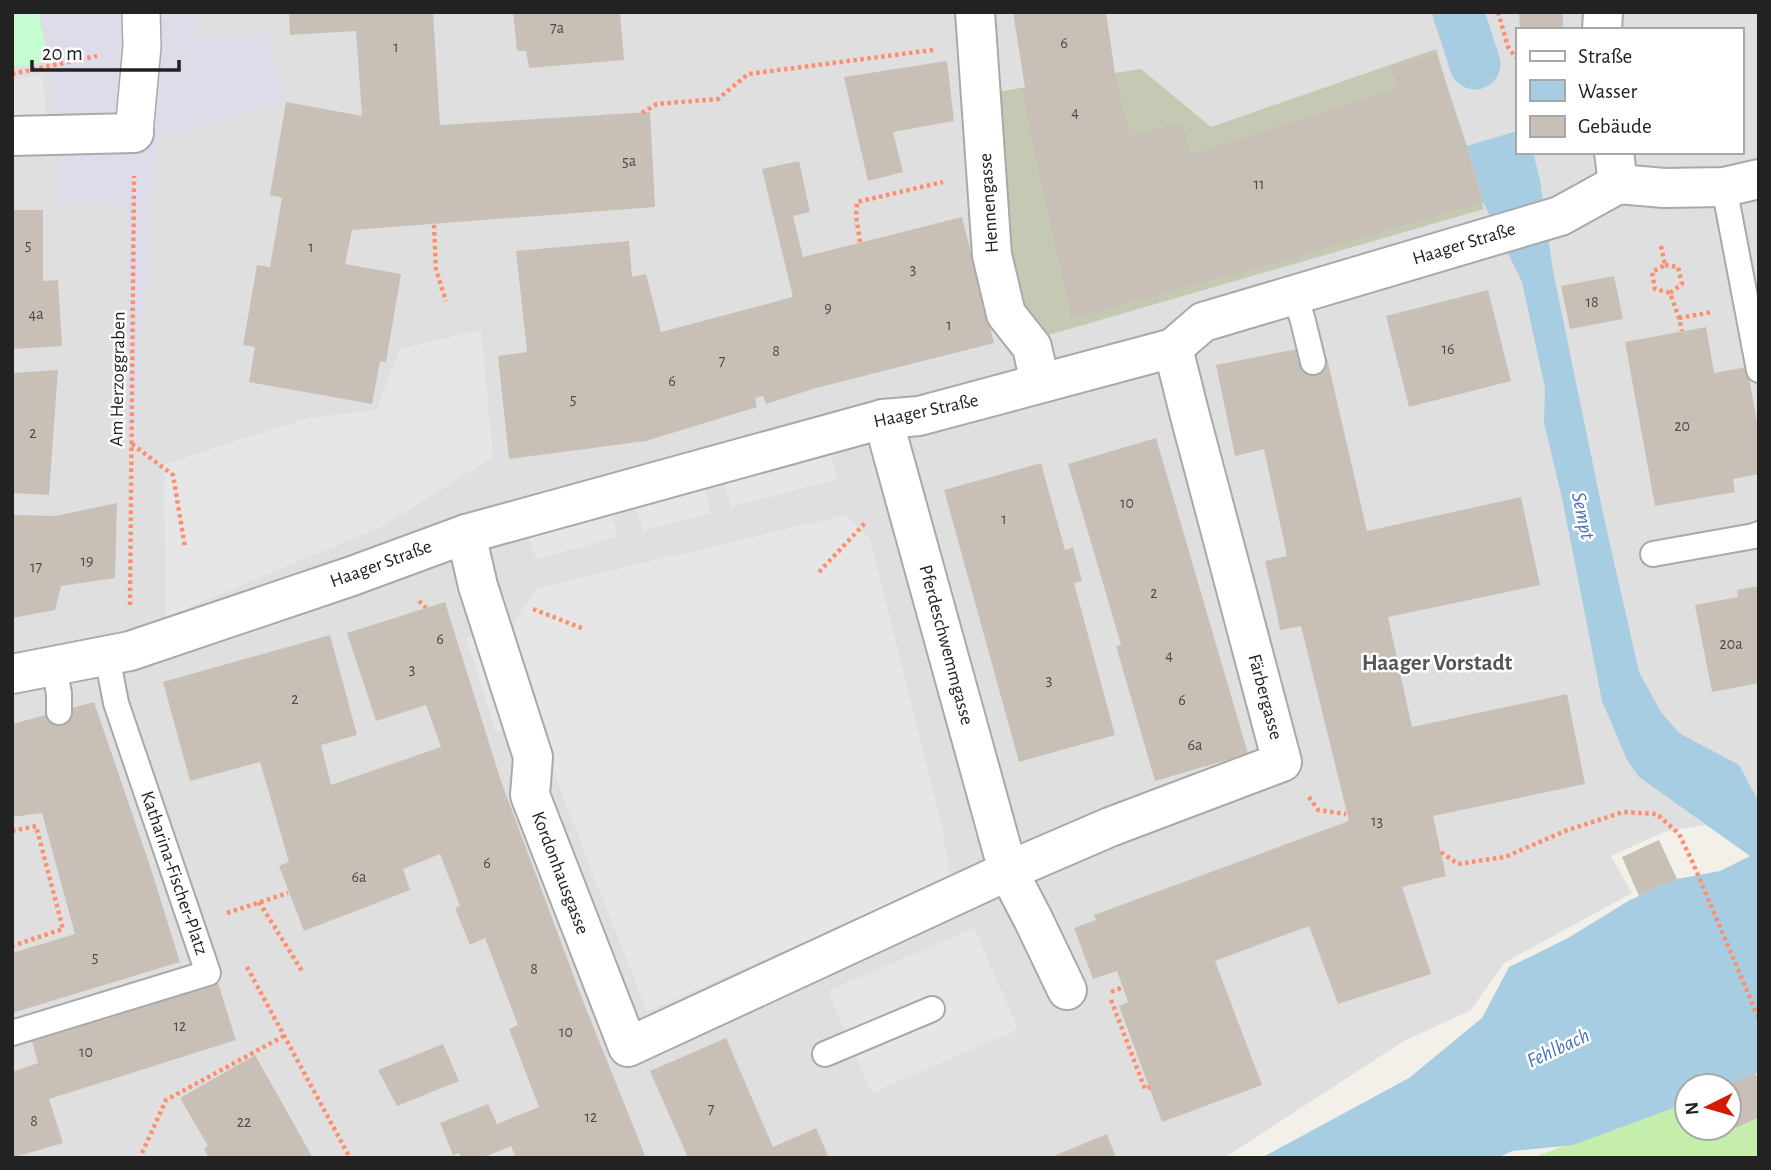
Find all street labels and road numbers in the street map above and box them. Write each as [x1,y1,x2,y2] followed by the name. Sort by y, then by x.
[976,152,1002,254] street label: Hennengasse
[1410,219,1518,269] street label: Haager Straße
[107,311,129,447] street label: Am Herzoggraben
[872,391,980,431] street label: Haager Straße
[328,537,434,591] street label: Haager Straße
[916,563,976,727] street label: Pferdeschwemmgasse
[1244,652,1286,742] street label: Färbergasse
[137,789,211,958] street label: Katharina-Fischer-Platz
[528,809,592,937] street label: Kordonhausgasse

